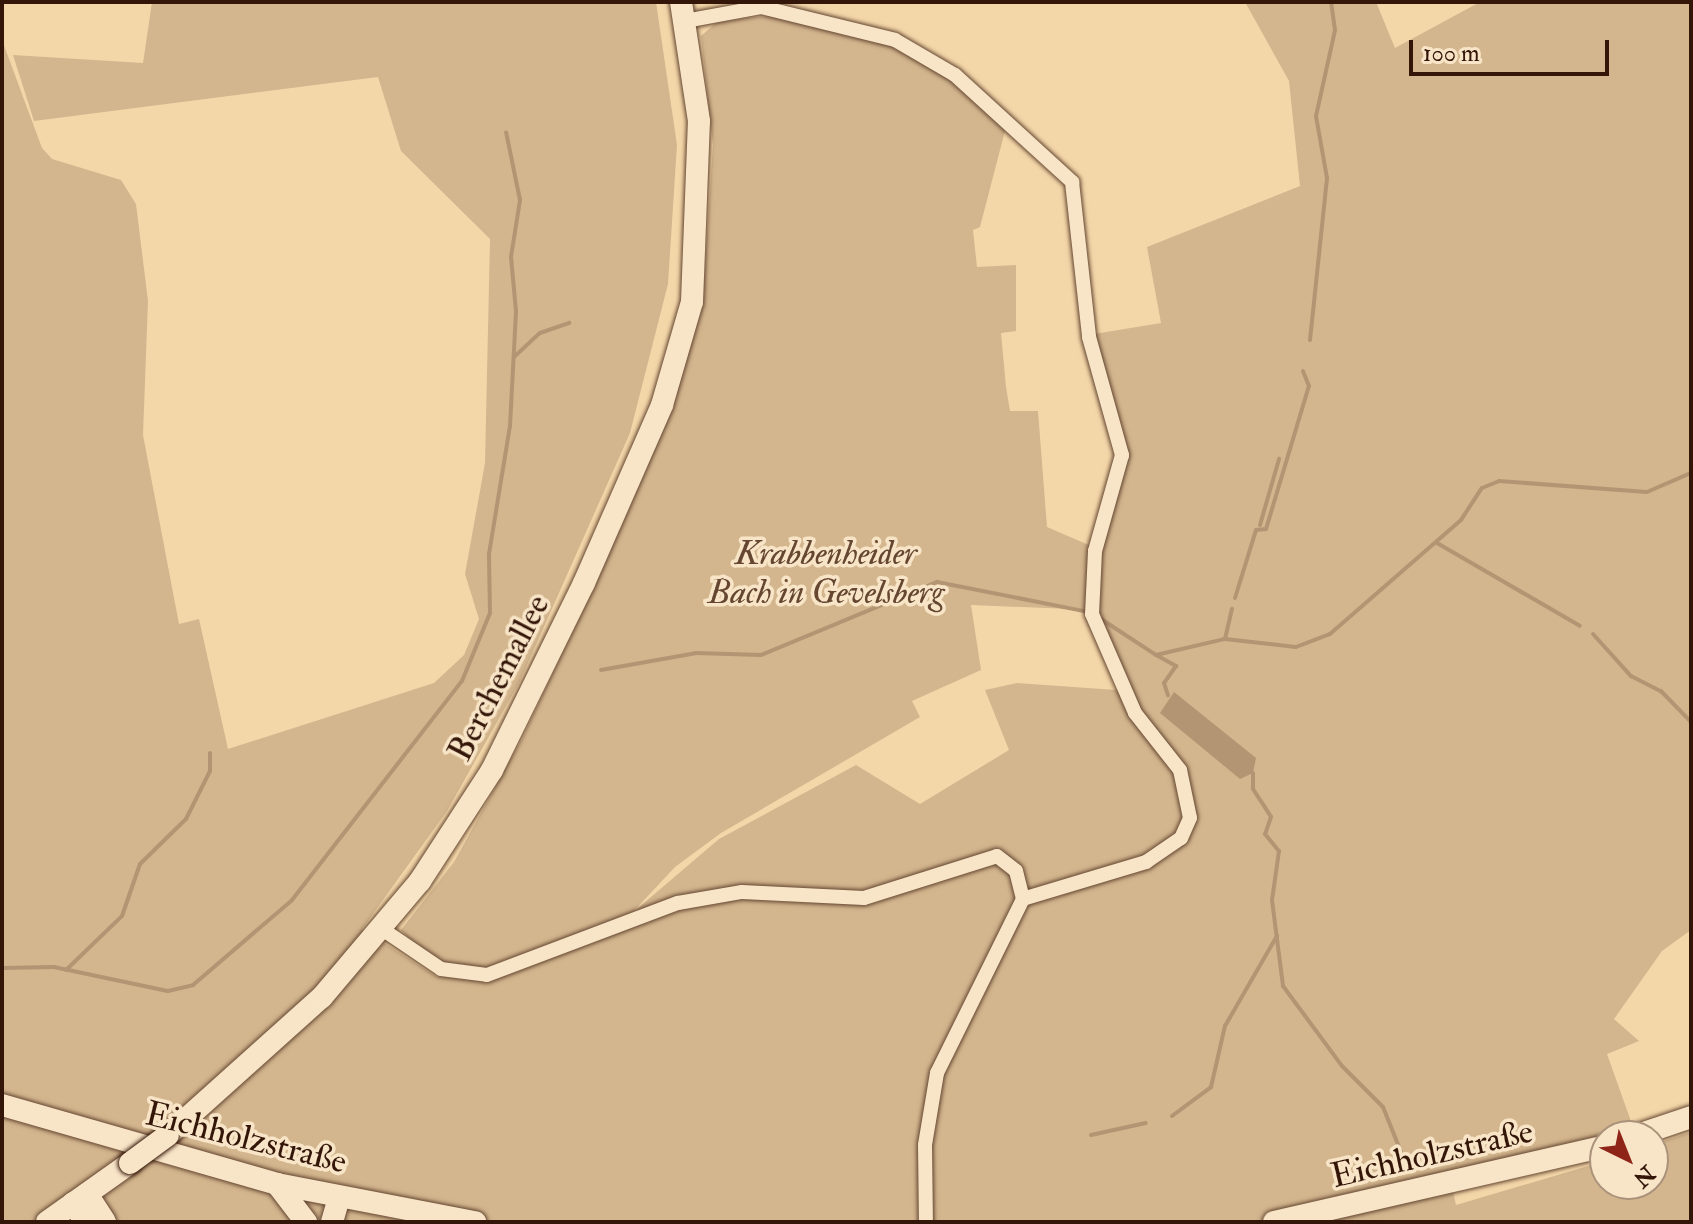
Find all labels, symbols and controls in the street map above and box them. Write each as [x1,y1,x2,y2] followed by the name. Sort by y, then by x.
[1413,24,1613,74] scale bar
[1423,38,1480,69] text: 100 m
[708,533,944,612] park label: Krabbenheider Bach in Gevelsberg
[440,588,558,768] street label: Berchemallee
[141,1093,351,1183] street label: Eichholzstraße
[1327,1111,1537,1197] street label: Eichholzstraße
[1589,1120,1669,1200] north arrow
[1627,1159,1661,1193] text: N

